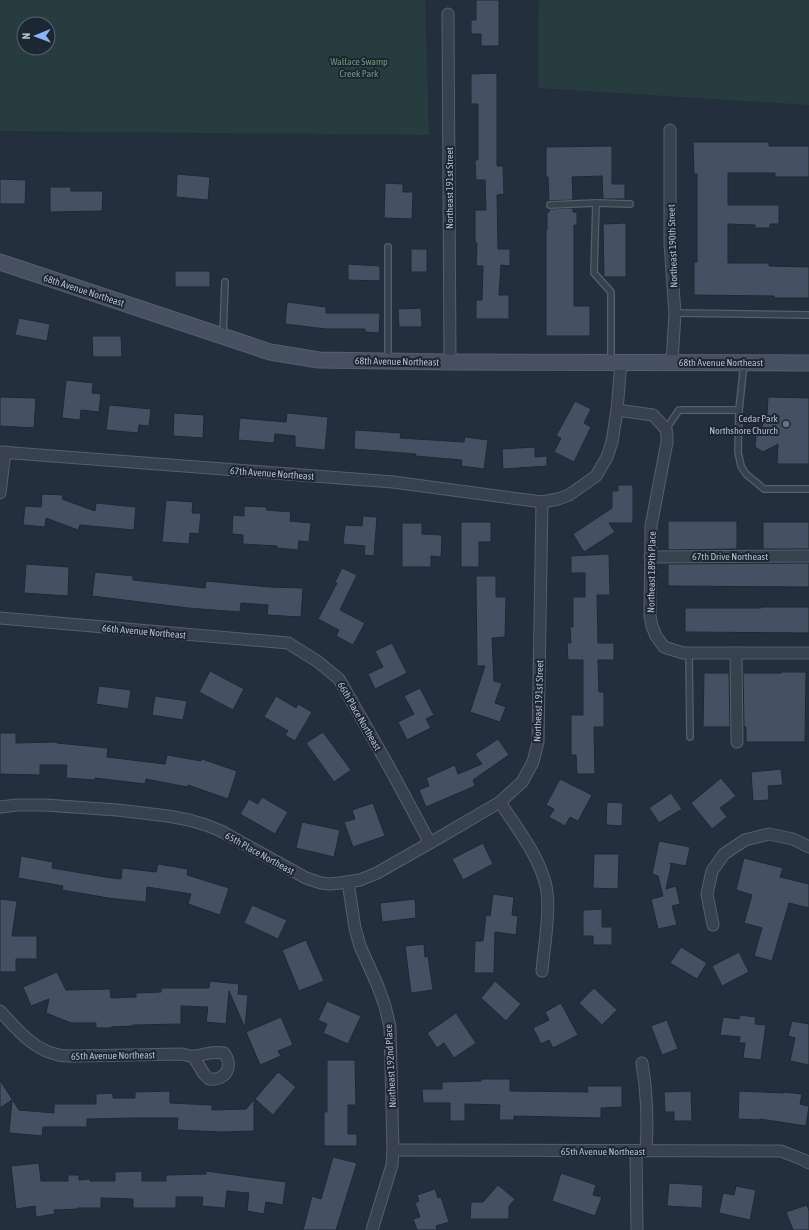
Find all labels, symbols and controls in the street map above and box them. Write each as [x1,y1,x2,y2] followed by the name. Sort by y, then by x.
[16,16,56,56] north arrow
[20,33,32,40] text: N
[330,56,388,79] park label: Wallace Swamp Creek Park
[444,147,455,229] street label: Northeast 191st Street
[666,204,679,288] street label: Northeast 190th Street
[42,272,126,309] street label: 68th Avenue Northeast
[355,355,439,368] street label: 68th Avenue Northeast
[679,357,763,368] street label: 68th Avenue Northeast
[709,413,779,436] place label: Cedar Park Northshore Church
[781,419,791,429] marker: Cedar Park Northshore Church
[230,465,315,482] street label: 67th Avenue Northeast
[645,531,658,613] street label: Northeast 189th Place
[692,551,768,562] street label: 67th Drive Northeast
[101,622,187,641] street label: 66th Avenue Northeast
[532,660,545,742] street label: Northeast 191st Street
[336,680,384,752] street label: 66th Place Northeast
[223,830,296,877] street label: 65th Place Northeast
[383,1023,398,1108] street label: Northeast 192nd Place
[71,1049,155,1062] street label: 65th Avenue Northeast
[561,1146,645,1157] street label: 65th Avenue Northeast

